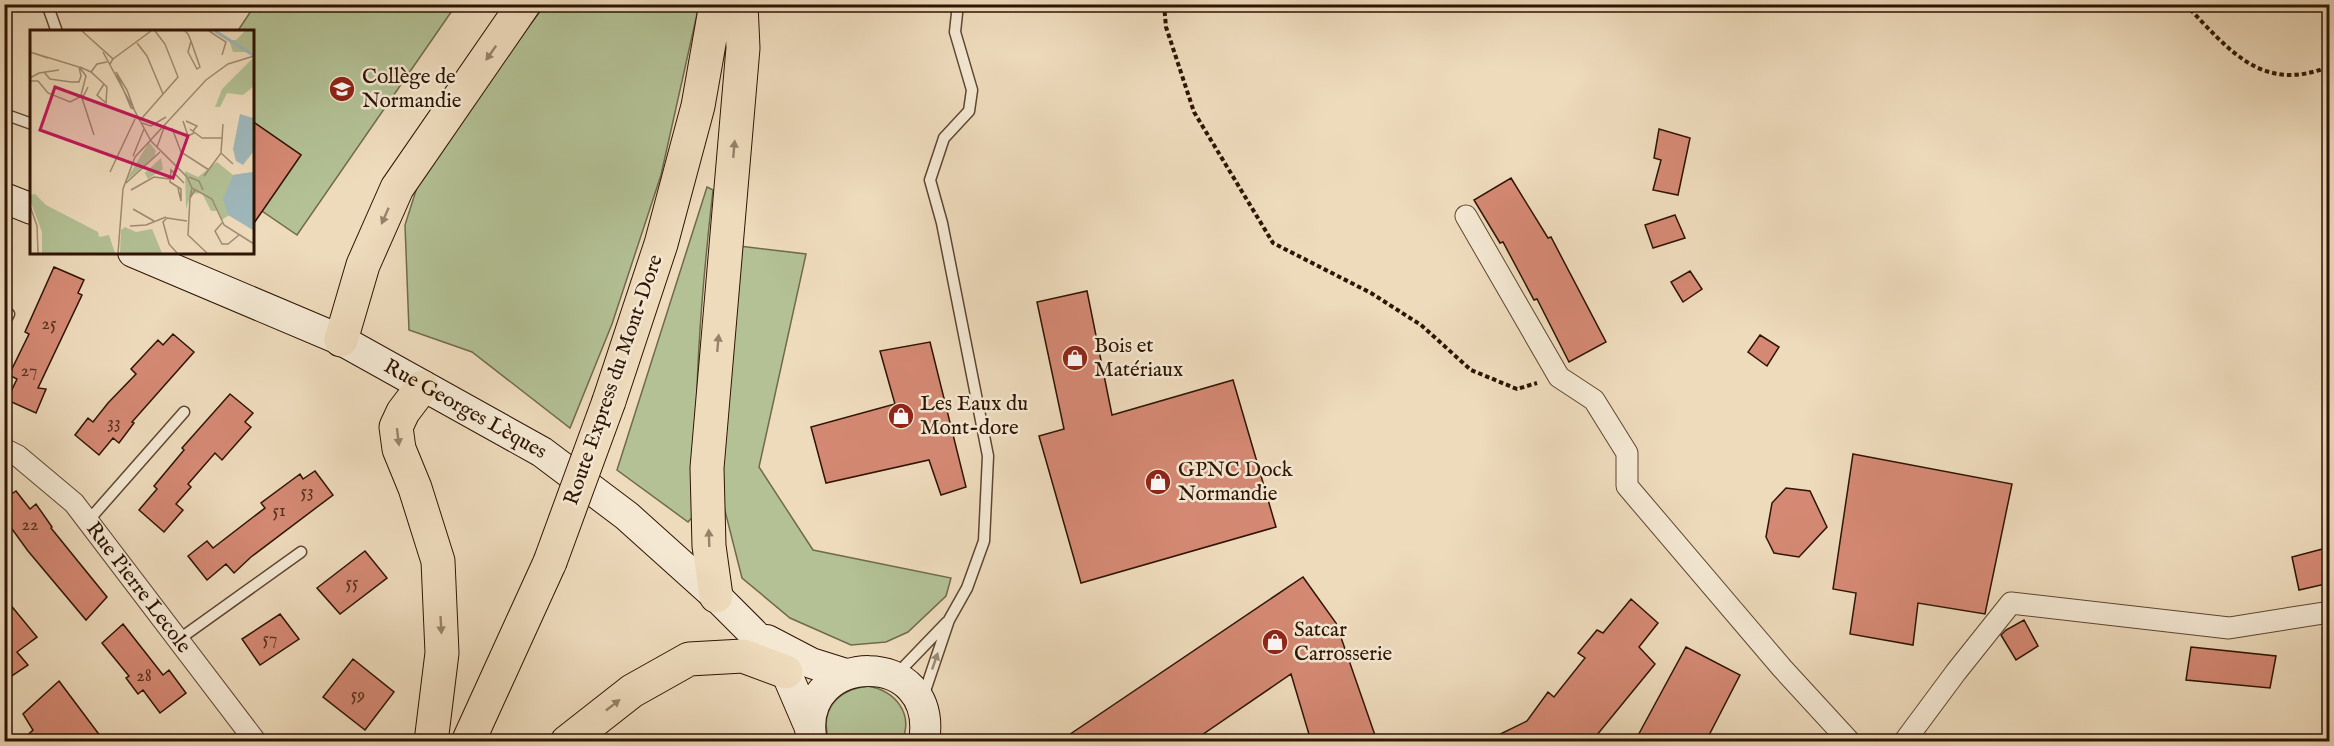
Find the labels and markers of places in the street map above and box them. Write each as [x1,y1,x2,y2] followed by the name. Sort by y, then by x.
[362,64,462,115] place label: Collège de Normandie
[327,74,357,104] school or university icon: Collège de Normandie
[1094,333,1183,384] place label: Bois et Matériaux
[1060,343,1090,373] shop icon: Bois et Matériaux
[920,391,1028,442] place label: Les Eaux du Mont-dore
[886,401,916,431] shop icon: Les Eaux du Mont-dore
[1178,457,1294,508] place label: GPNC Dock Normandie
[1143,467,1173,497] shop icon: GPNC Dock Normandie
[1294,617,1392,668] place label: Satcar Carrosserie
[1260,627,1290,657] shop icon: Satcar Carrosserie

